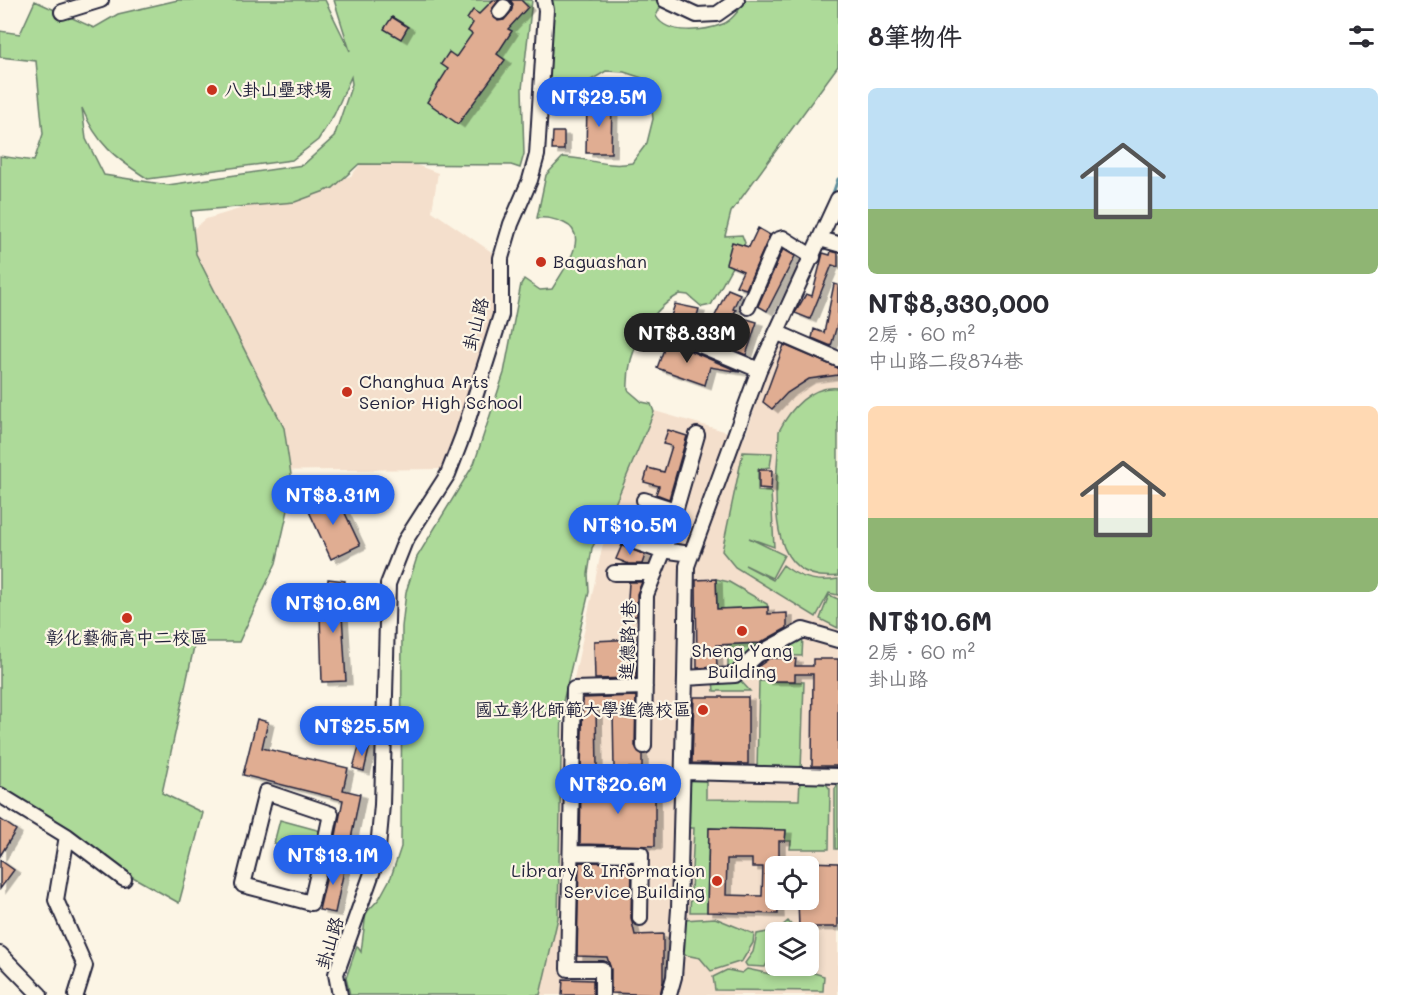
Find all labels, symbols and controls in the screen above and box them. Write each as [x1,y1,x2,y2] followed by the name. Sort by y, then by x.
[868,19,962,53] text: 8筆物件
[1345,20,1378,53] icon: filters
[224,77,332,101] place label: 八卦山壘球場
[537,77,661,128] pin: NT$29.5M
[205,83,219,97] marker: 八卦山壘球場
[551,83,647,109] text: NT$29.5M
[1069,127,1177,235] icon: home
[553,249,647,273] place label: Baguashan
[534,255,548,269] marker: Baguashan
[868,286,1049,320] text: NT$8,330,000
[456,295,494,353] street label: 卦山路
[625,313,749,364] pin: NT$8.33M
[638,319,736,345] text: NT$8.33M
[868,320,975,346] text: 2房 · 60 m²
[868,347,1023,373] text: 中山路二段874巷
[359,369,523,414] place label: Changhua Arts Senior High School
[340,385,354,399] marker: Changhua Arts Senior High School
[1069,445,1177,553] icon: home
[271,475,395,526] pin: NT$8.31M
[286,481,380,507] text: NT$8.31M
[568,505,692,556] pin: NT$10.5M
[582,511,678,537] text: NT$10.5M
[271,583,395,634] pin: NT$10.6M
[285,589,381,615] text: NT$10.6M
[614,600,640,680] street label: 進德路1巷
[868,604,992,638] text: NT$10.6M
[120,611,134,625] marker: 彰化藝術高中二校區
[735,624,749,638] marker: Sheng Yang Building
[46,625,208,649] place label: 彰化藝術高中二校區
[691,638,793,683] place label: Sheng Yang Building
[868,638,975,664] text: 2房 · 60 m²
[868,665,928,691] text: 卦山路
[475,697,691,721] place label: 國立彰化師範大學進德校區
[696,703,710,717] marker: 國立彰化師範大學進德校區
[300,706,424,757] pin: NT$25.5M
[314,712,410,738] text: NT$25.5M
[556,764,680,815] pin: NT$20.6M
[569,770,667,796] text: NT$20.6M
[271,835,395,886] pin: NT$13.1M
[287,841,379,867] text: NT$13.1M
[765,856,819,976] map controls
[765,856,819,910] button: locate
[511,858,705,903] place label: Library & Information Service Building
[710,874,724,888] marker: Library & Information Service Building
[310,913,348,972] street label: 卦山路
[765,922,819,976] button: layers

